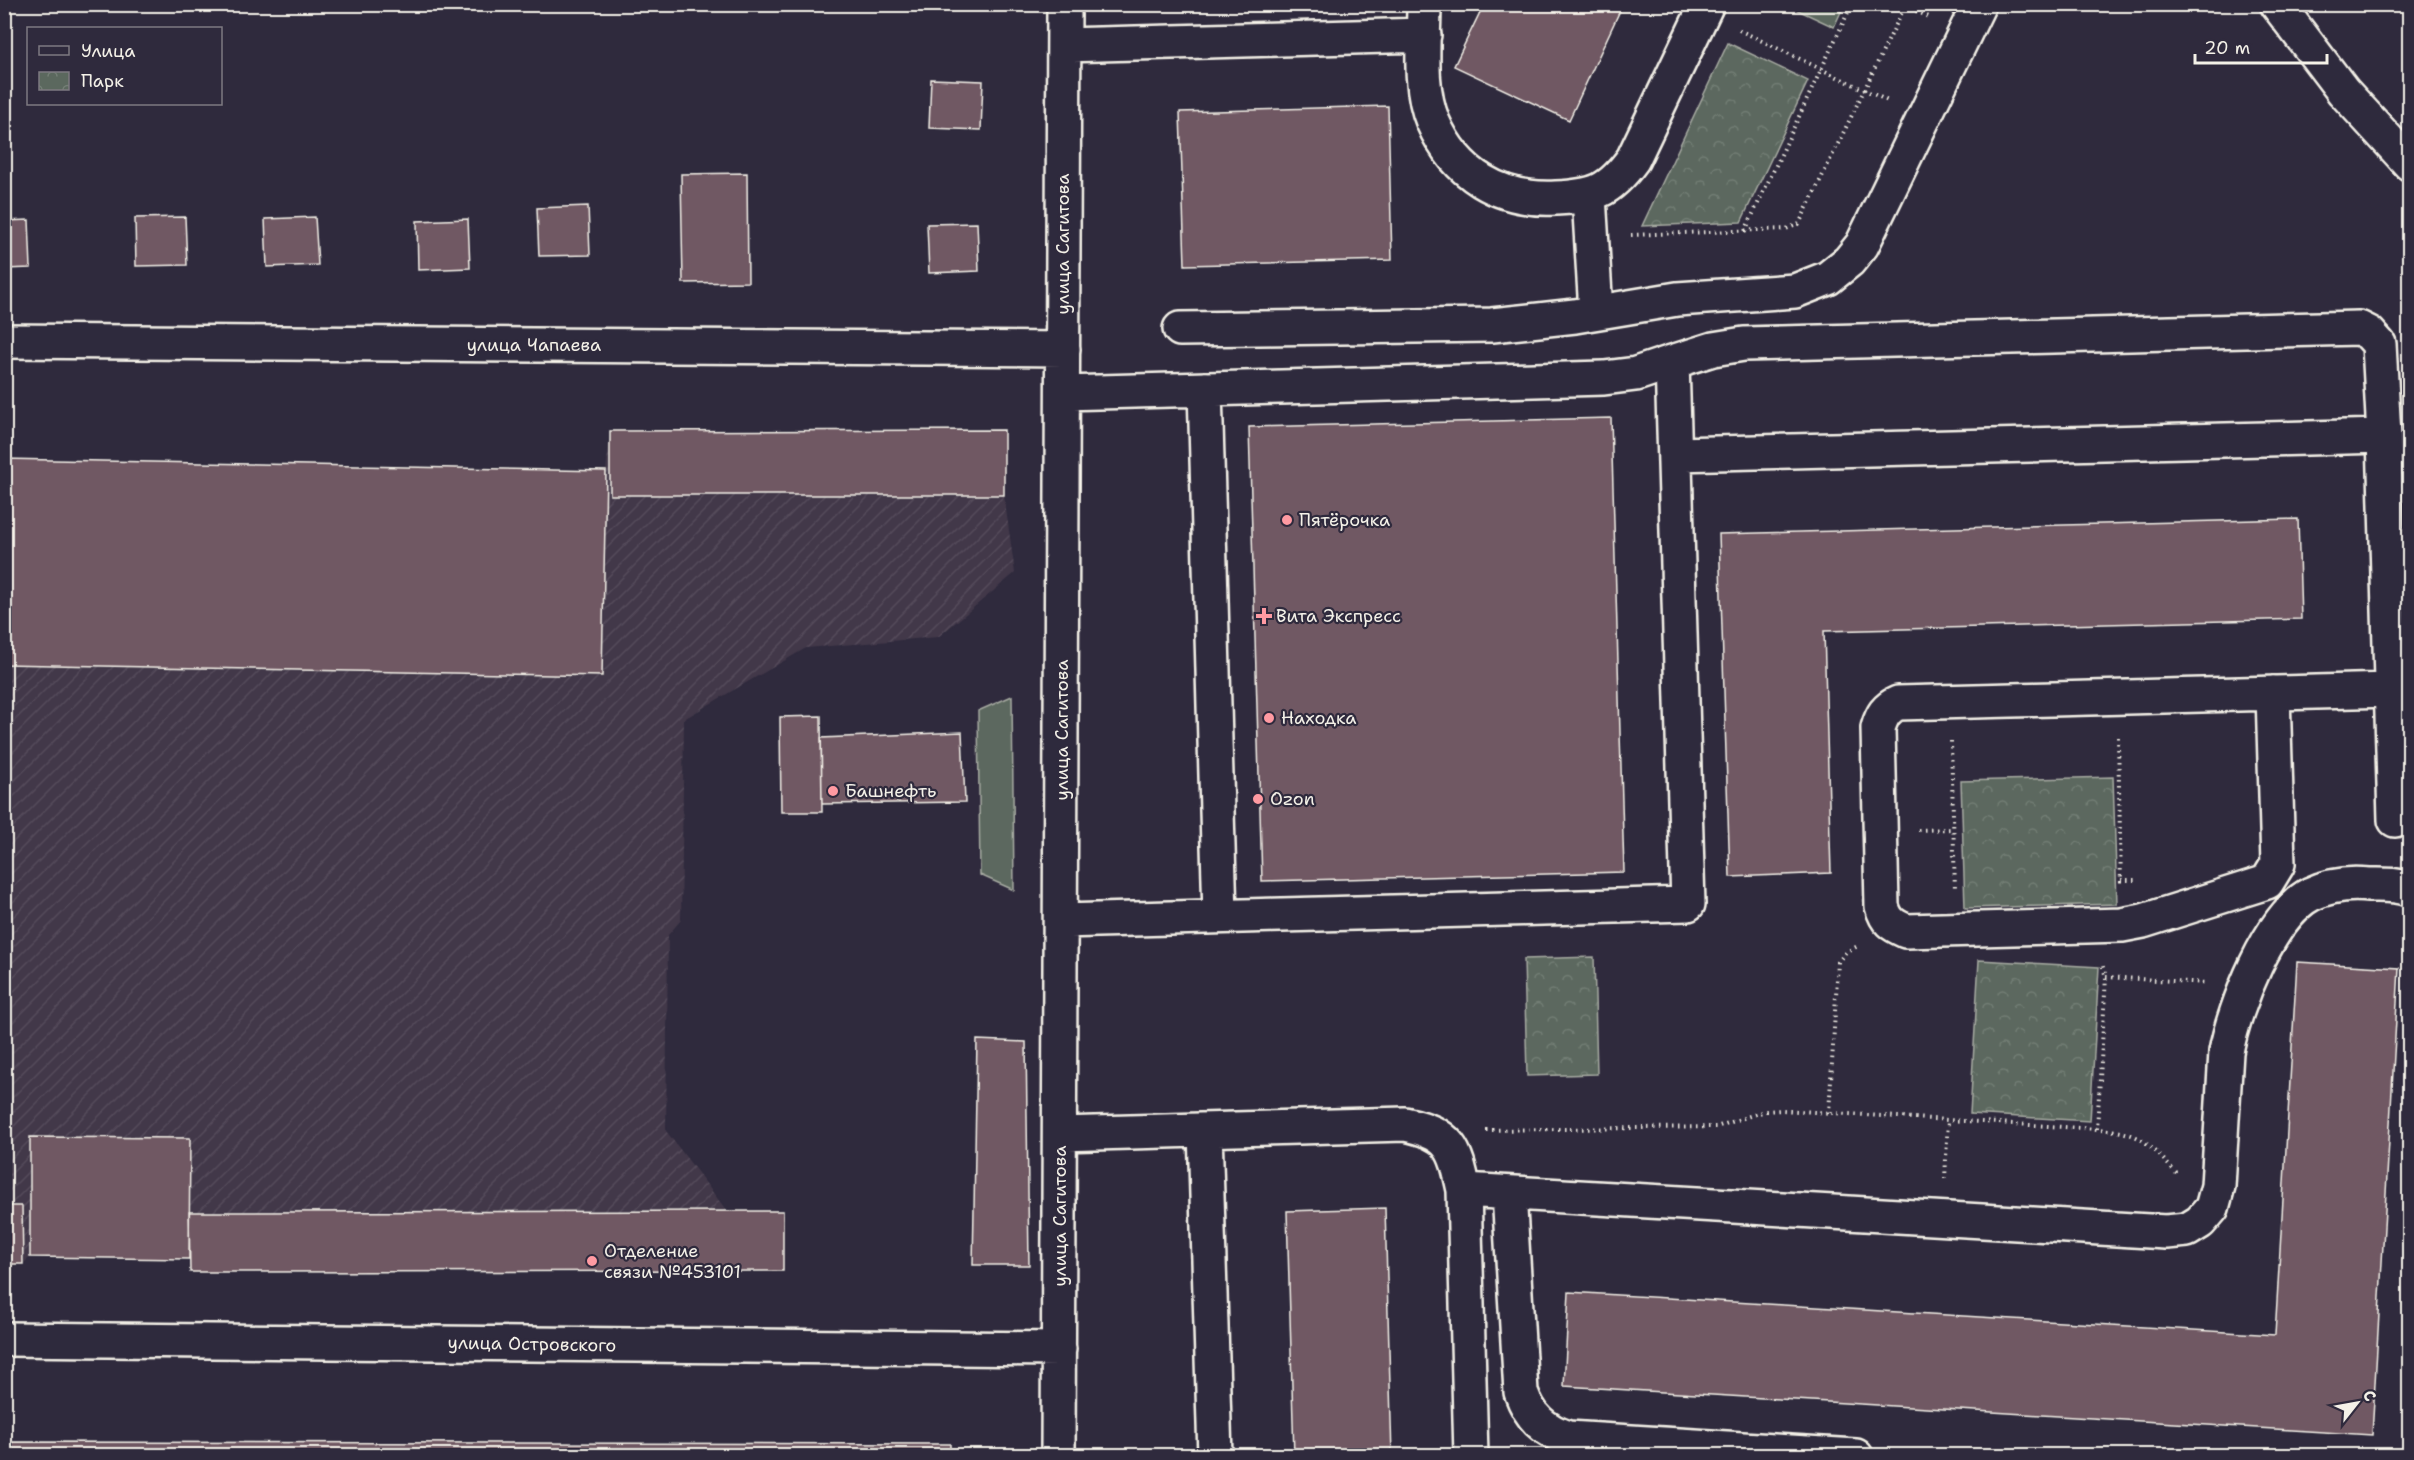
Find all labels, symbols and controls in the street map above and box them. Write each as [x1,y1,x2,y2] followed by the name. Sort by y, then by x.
[27,27,222,105] legend
[2195,27,2327,65] scale bar
[2204,36,2250,60] text: 20 m
[81,39,135,63] text: Улица
[81,69,124,93] text: Парк
[1051,173,1075,315] street label: улица Сагитова
[467,333,601,357] street label: улица Чапаева
[1299,508,1390,532] place label: Пятёрочка
[1280,513,1294,527] marker: Пятёрочка
[1276,604,1401,628] place label: Вита Экспресс
[1257,609,1271,623] marker: Вита Экспресс
[1050,659,1074,801] street label: улица Сагитова
[1281,706,1356,730] place label: Находка
[1262,711,1276,725] marker: Находка
[845,779,936,803] place label: Башнефть
[826,784,840,798] marker: Башнефть
[1270,787,1315,811] place label: Ozon
[1251,792,1265,806] marker: Ozon
[1048,1145,1072,1287] street label: улица Сагитова
[604,1239,741,1284] place label: Отделение связи №453101
[585,1254,599,1268] marker: Отделение связи №453101
[447,1331,617,1357] street label: улица Островского
[2327,1373,2387,1433] north arrow
[2358,1386,2381,1405] text: С

